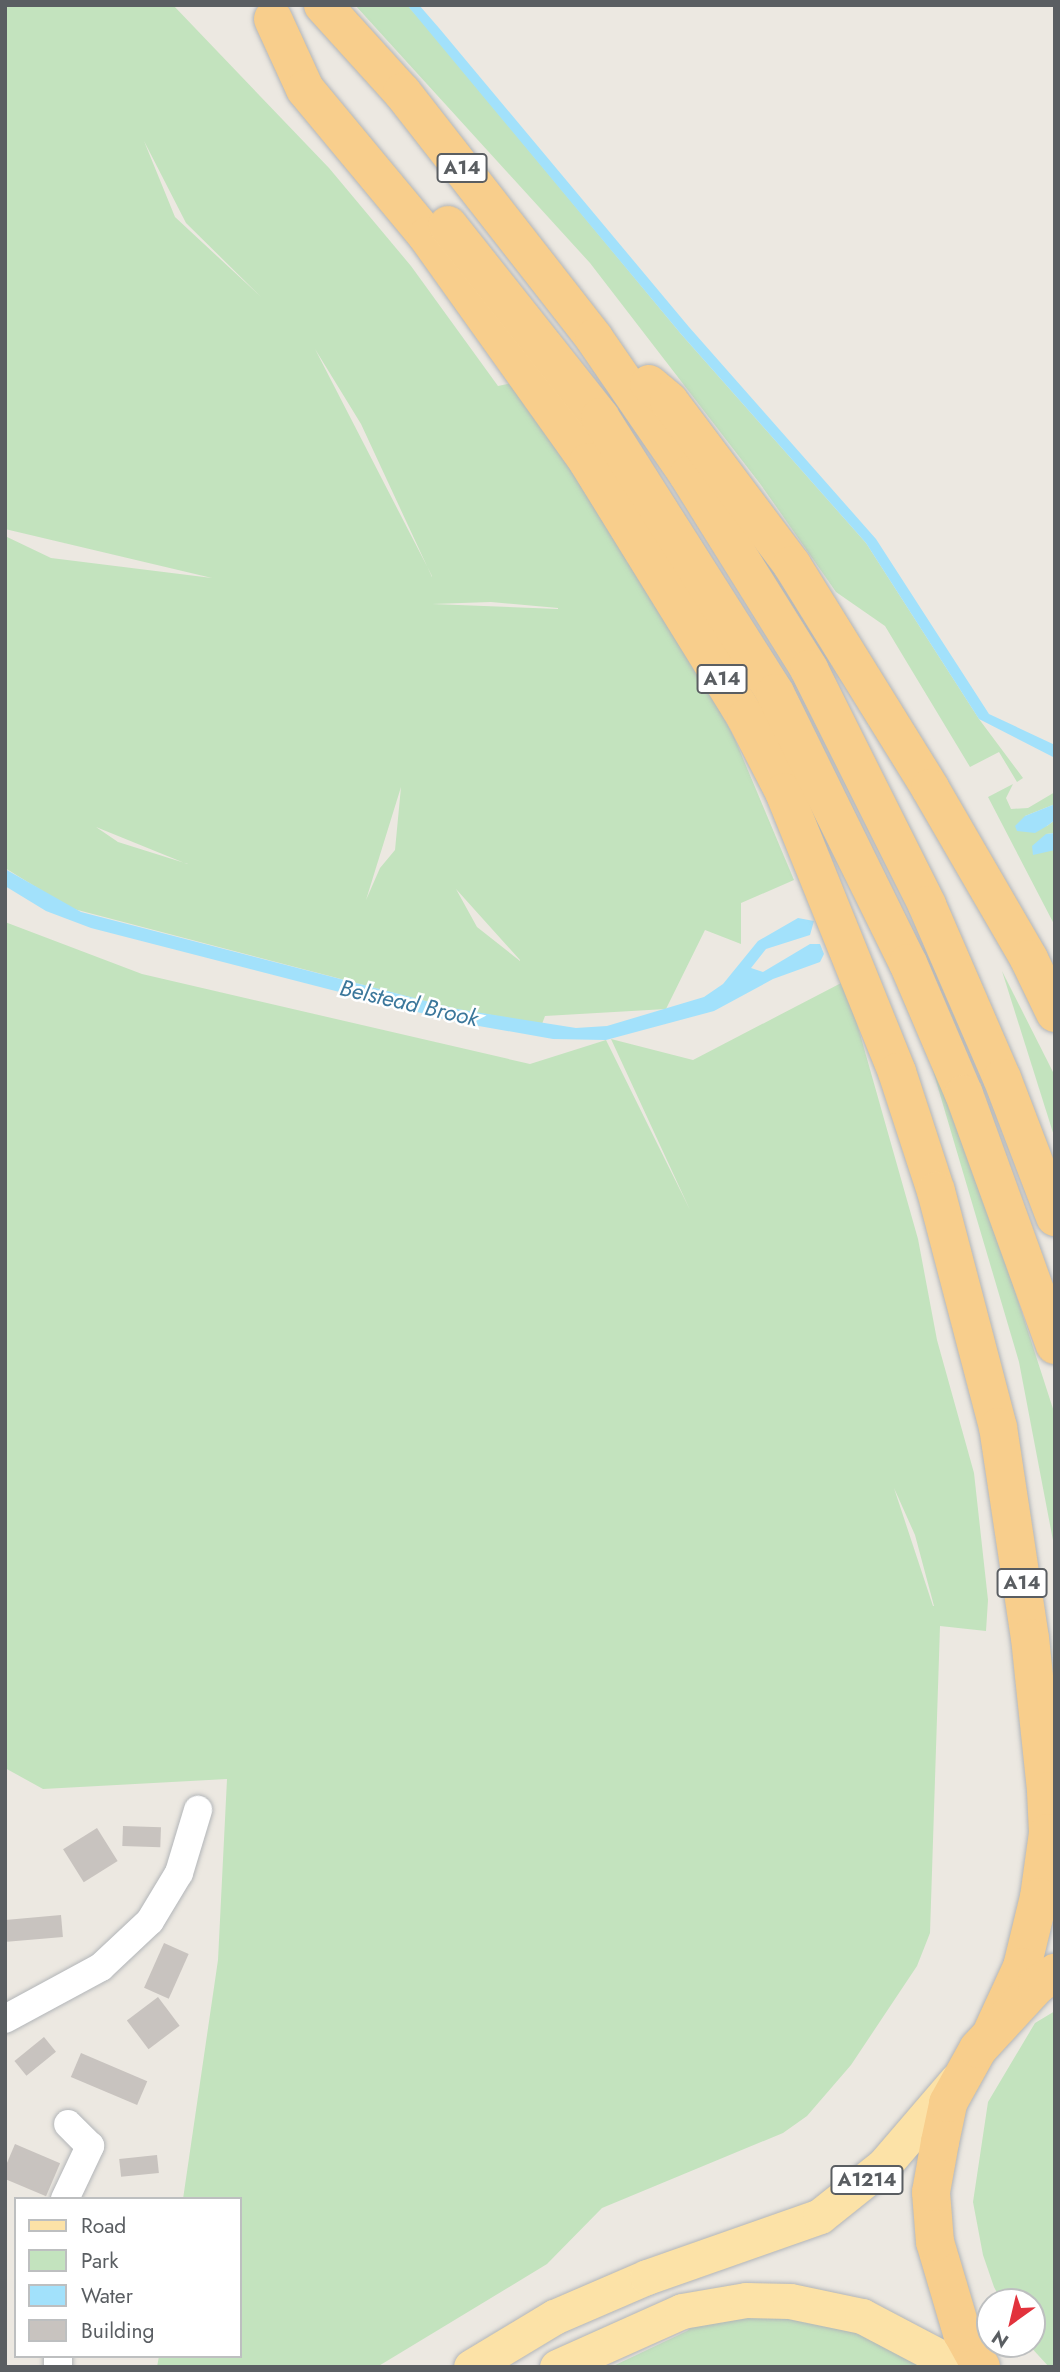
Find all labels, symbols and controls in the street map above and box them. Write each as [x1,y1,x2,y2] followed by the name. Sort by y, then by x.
[436,152,488,184] road number: A14
[696,664,748,694] road number: A14
[337,974,481,1032] water label: Belstead Brook
[996,1568,1048,1598] road number: A14
[830,2164,904,2196] road number: A1214
[14,2197,242,2358] legend
[81,2211,126,2241] text: Road
[81,2246,118,2276] text: Park
[81,2281,133,2311] text: Water
[976,2288,1046,2358] north arrow
[81,2316,154,2346] text: Building
[986,2324,1014,2355] text: N

